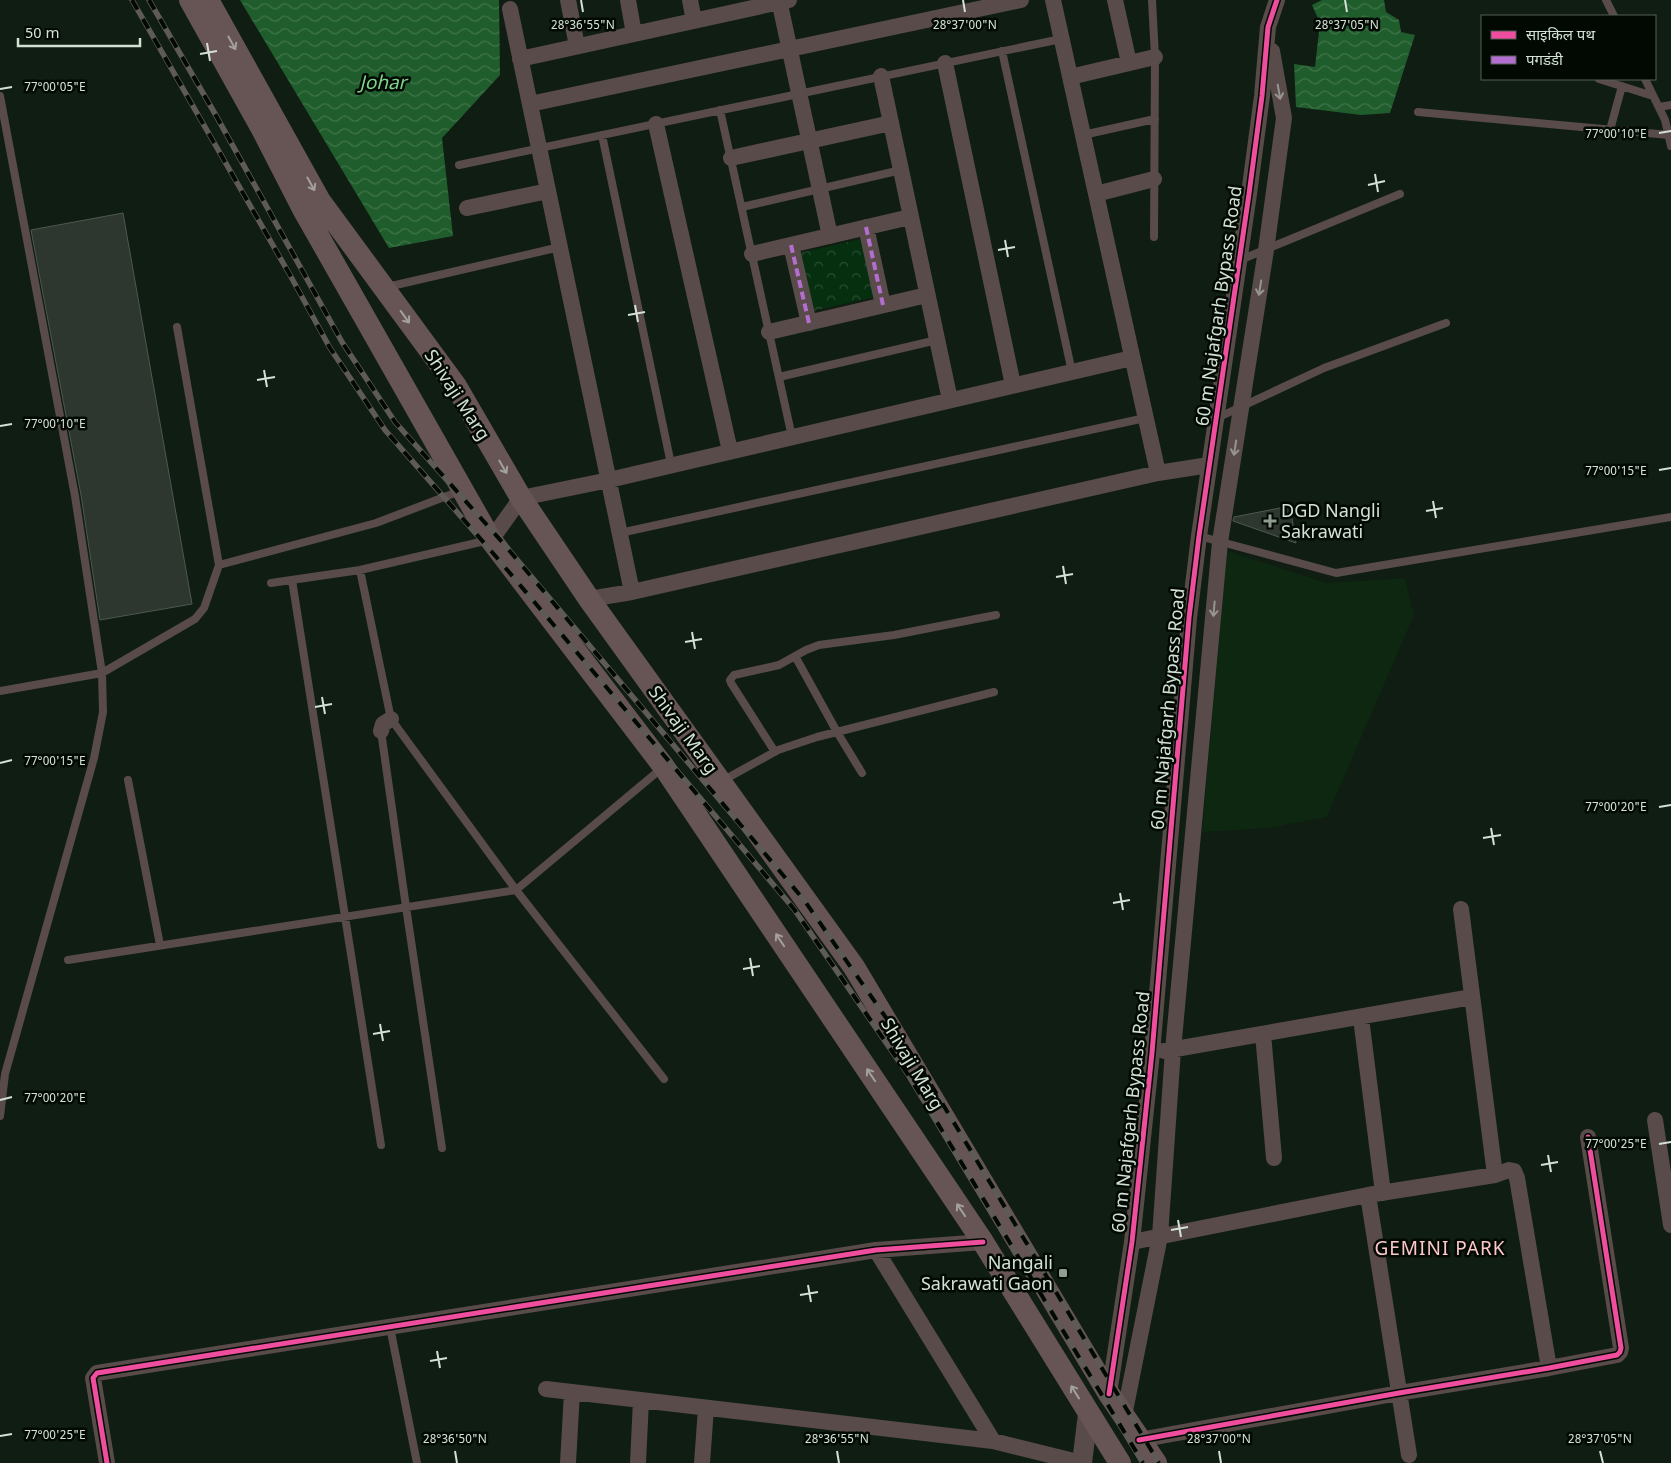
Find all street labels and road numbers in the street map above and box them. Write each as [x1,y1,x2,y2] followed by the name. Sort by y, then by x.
[1192,185,1249,428] street label: 60 m Najafgarh Bypass Road
[418,346,494,446] street label: Shivaji Marg
[1147,587,1192,831] street label: 60 m Najafgarh Bypass Road
[642,682,722,780] street label: Shivaji Marg
[1108,990,1157,1234] street label: 60 m Najafgarh Bypass Road
[874,1014,947,1115] street label: Shivaji Marg

